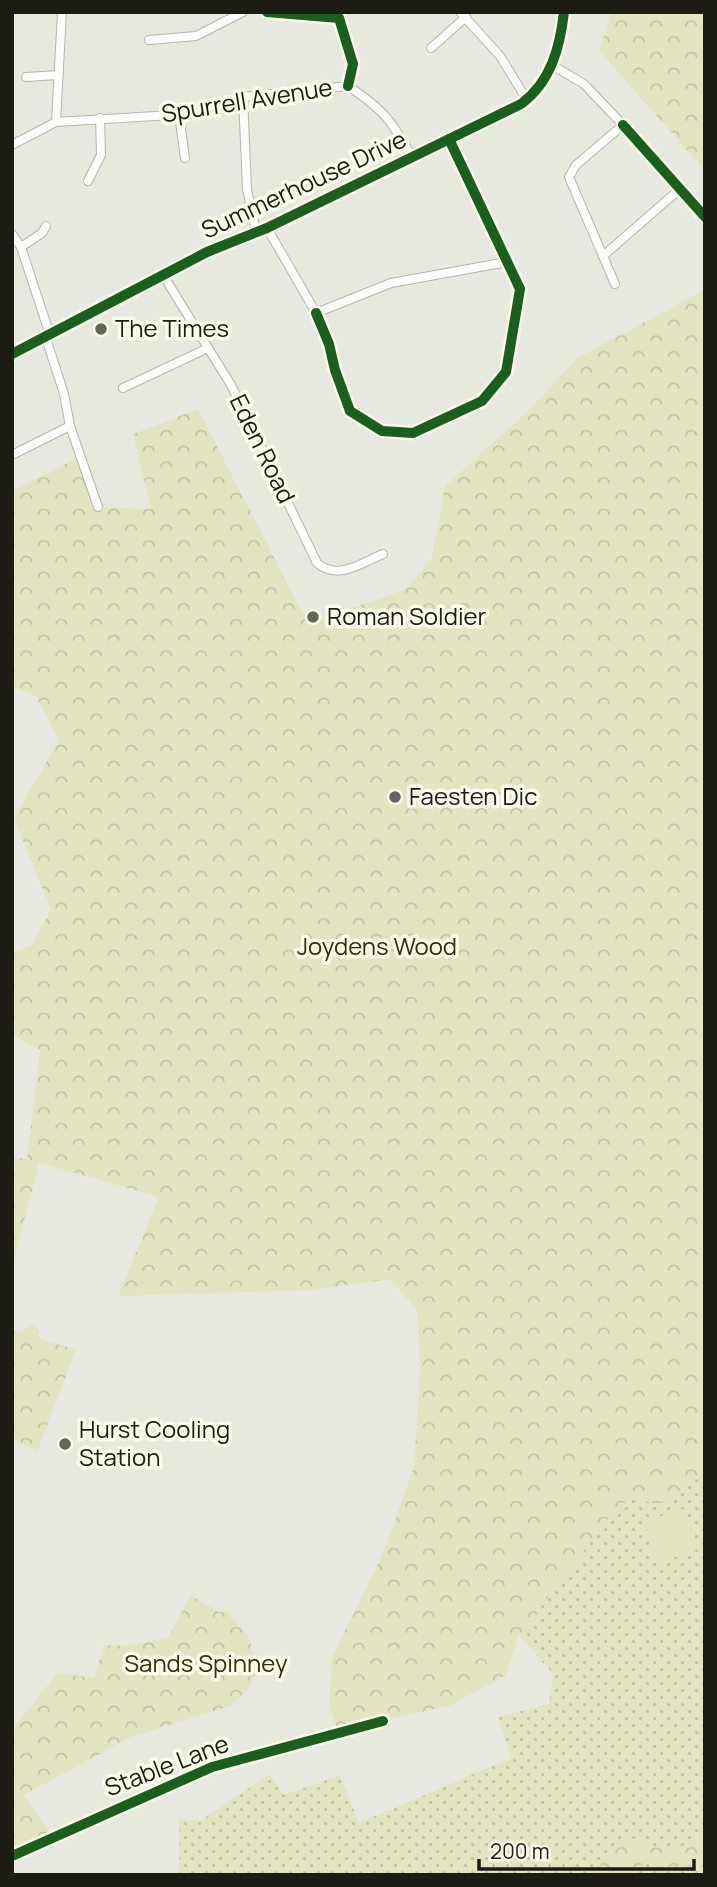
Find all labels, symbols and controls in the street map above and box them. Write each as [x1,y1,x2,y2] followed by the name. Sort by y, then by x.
[159,70,335,129] street label: Spurrell Avenue
[196,122,411,246] street label: Summerhouse Drive
[115,311,229,344] place label: The Times
[93,321,109,337] marker: The Times
[223,388,304,508] street label: Eden Road
[327,599,487,632] place label: Roman Soldier
[305,609,321,625] marker: Roman Soldier
[409,779,537,812] place label: Faesten Dic
[387,789,403,805] marker: Faesten Dic
[297,929,457,962] park label: Joydens Wood
[79,1412,230,1473] place label: Hurst Cooling Station
[57,1436,73,1452] marker: Hurst Cooling Station
[124,1646,288,1679] park label: Sands Spinney
[100,1726,233,1803] street label: Stable Lane
[479,1828,694,1872] scale bar
[490,1837,550,1865] text: 200 m

